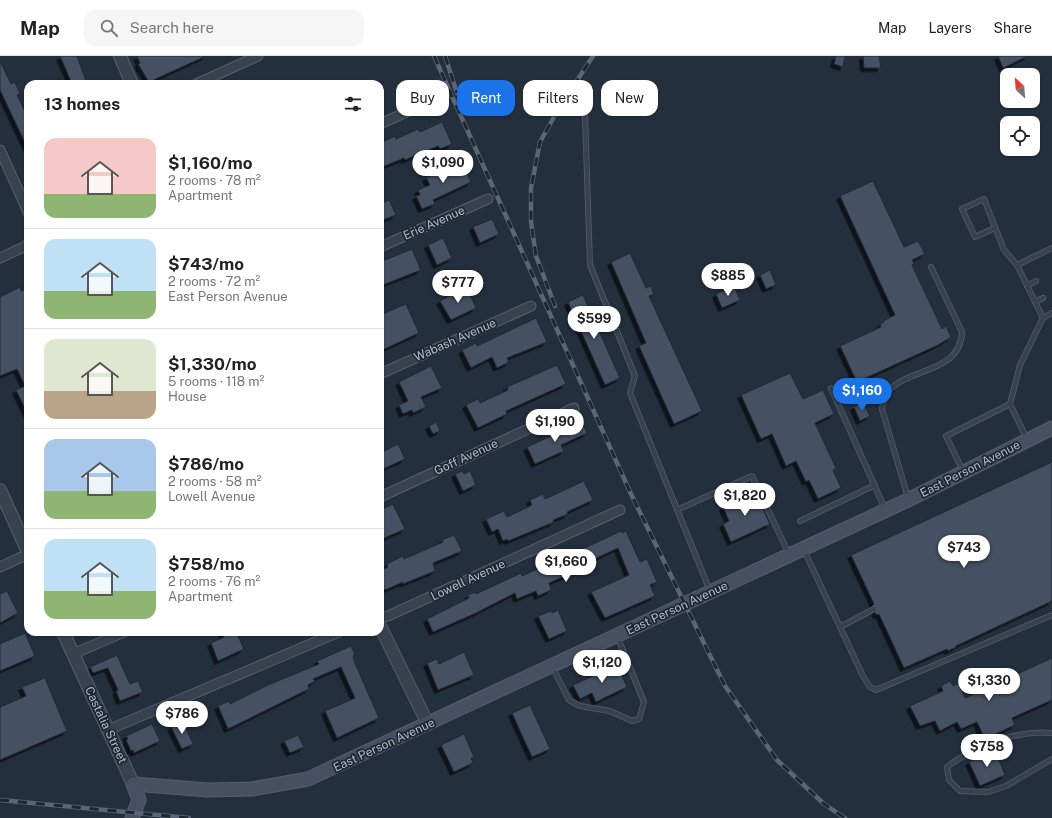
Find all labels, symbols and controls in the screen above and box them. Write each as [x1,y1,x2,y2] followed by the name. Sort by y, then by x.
[84,10,364,46] search box
[20,17,60,39] text: Map
[98,17,120,39] icon: search
[130,19,214,36] text: Search here
[878,20,906,36] text: Map
[928,20,972,36] text: Layers
[994,20,1032,36] text: Share
[1000,68,1040,108] north arrow
[1000,68,1040,156] map controls
[396,80,449,116] chip: Buy
[457,80,515,116] chip: Rent
[523,80,593,116] chip: Filters
[601,80,658,116] chip: New
[342,93,364,115] icon: filters
[44,94,120,114] text: 13 homes
[1000,116,1040,156] button: locate
[410,150,476,184] pin: $1,090
[168,153,252,173] text: $1,160/mo
[76,154,124,202] icon: home
[421,155,465,170] text: $1,090
[168,173,261,188] text: 2 rooms · 78 m²
[168,188,233,203] text: Apartment
[401,203,467,243] street label: Erie Avenue
[168,254,244,274] text: $743/mo
[76,255,124,303] icon: home
[704,263,752,297] pin: $885
[710,268,746,283] text: $885
[434,270,482,304] pin: $777
[168,274,260,289] text: 2 rooms · 72 m²
[441,275,475,290] text: $777
[168,289,288,304] text: East Person Avenue
[570,306,618,340] pin: $599
[577,311,611,326] text: $599
[412,316,498,364] street label: Wabash Avenue
[168,354,257,374] text: $1,330/mo
[76,355,124,403] icon: home
[168,374,264,389] text: 5 rooms · 118 m²
[829,378,895,412] pin: $1,160
[842,383,882,398] text: $1,160
[168,389,207,404] text: House
[522,409,588,443] pin: $1,190
[535,414,575,429] text: $1,190
[432,436,500,478] street label: Goff Avenue
[918,438,1023,500] street label: East Person Avenue
[168,454,244,474] text: $786/mo
[76,455,124,503] icon: home
[168,474,261,489] text: 2 rooms · 58 m²
[712,483,778,517] pin: $1,820
[723,488,767,503] text: $1,820
[168,489,255,504] text: Lowell Avenue
[940,535,988,569] pin: $743
[947,540,981,555] text: $743
[533,549,599,583] pin: $1,660
[168,554,245,574] text: $758/mo
[544,554,588,569] text: $1,660
[76,555,124,603] icon: home
[428,557,508,603] street label: Lowell Avenue
[168,574,260,589] text: 2 rooms · 76 m²
[624,578,730,638] street label: East Person Avenue
[168,589,233,604] text: Apartment
[569,650,635,684] pin: $1,120
[582,655,622,670] text: $1,120
[956,668,1022,702] pin: $1,330
[967,673,1011,688] text: $1,330
[82,684,130,766] street label: Castalia Street
[158,701,206,735] pin: $786
[165,706,199,721] text: $786
[331,715,437,775] street label: East Person Avenue
[963,734,1011,768] pin: $758
[970,739,1004,754] text: $758

